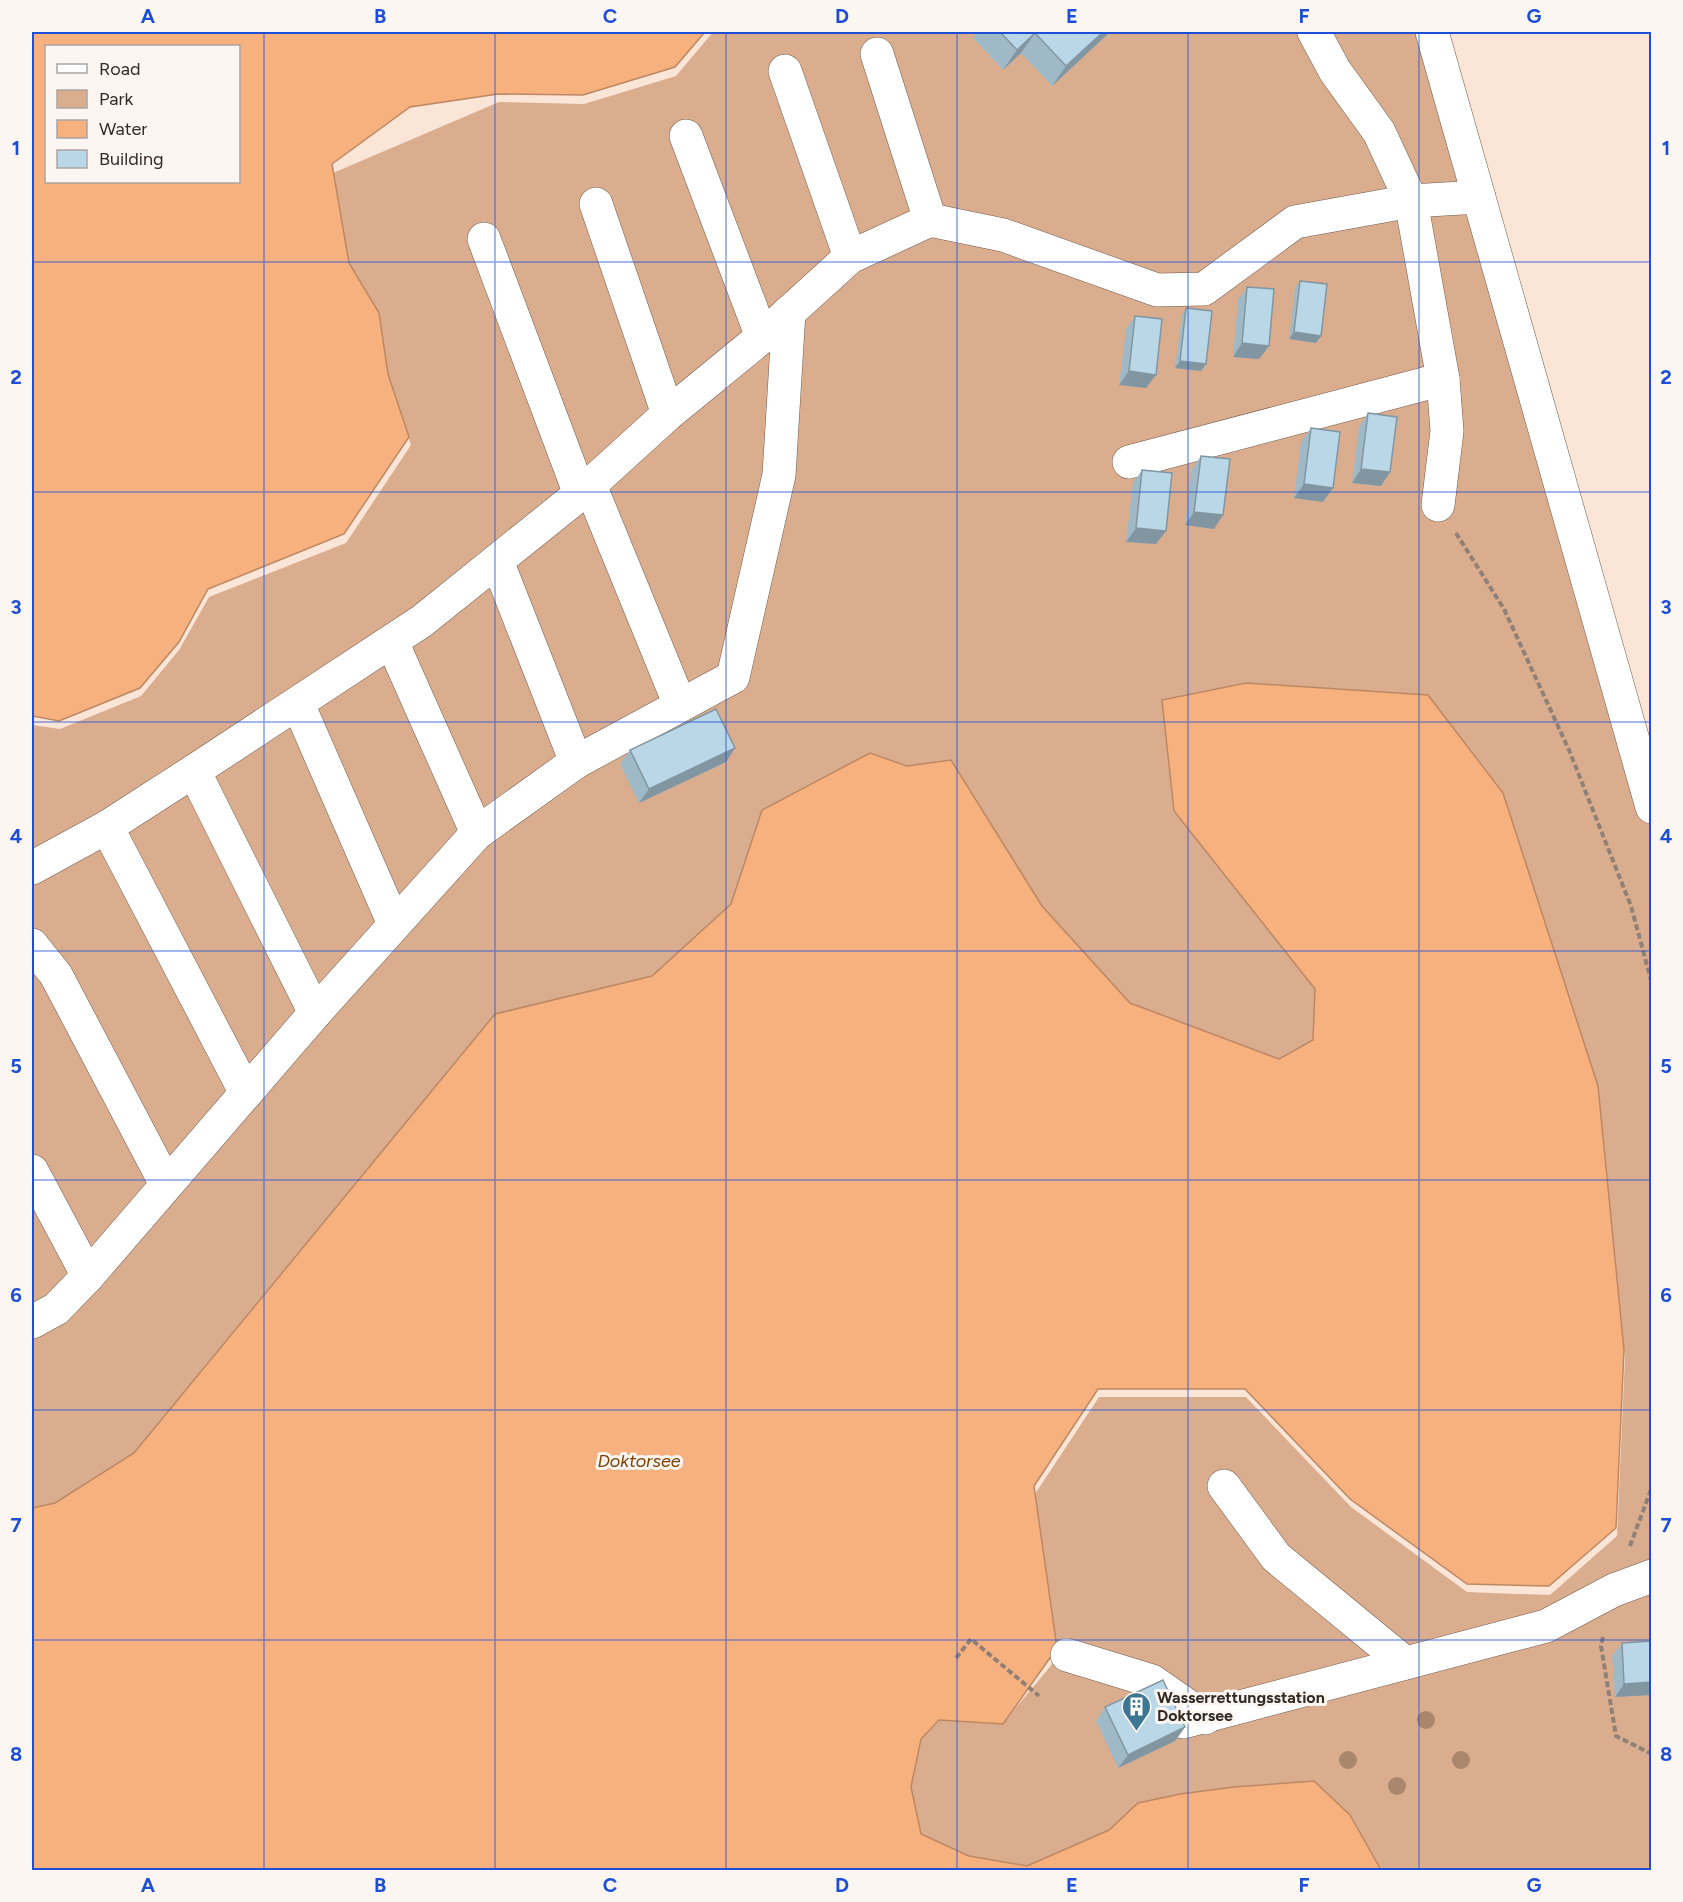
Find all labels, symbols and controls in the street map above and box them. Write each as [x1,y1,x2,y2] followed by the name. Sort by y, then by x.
[141,4,156,28] text: A
[374,4,386,28] text: B
[603,4,617,28] text: C
[835,4,849,28] text: D
[1066,4,1078,28] text: E
[1298,4,1310,28] text: F
[1527,4,1542,28] text: G
[45,45,240,183] legend
[99,58,140,80] text: Road
[99,88,134,110] text: Park
[99,118,147,140] text: Water
[12,136,20,160] text: 1
[1662,136,1670,160] text: 1
[99,148,164,170] text: Building
[10,365,22,389] text: 2
[1660,365,1672,389] text: 2
[10,595,22,619] text: 3
[1660,595,1672,619] text: 3
[10,824,23,848] text: 4
[1660,824,1673,848] text: 4
[10,1054,22,1078] text: 5
[1660,1054,1672,1078] text: 5
[10,1283,22,1307] text: 6
[1660,1283,1672,1307] text: 6
[597,1450,681,1472] water label: Doktorsee
[10,1513,22,1537] text: 7
[1660,1513,1672,1537] text: 7
[1157,1688,1325,1725] place label: Wasserrettungsstation Doktorsee
[1120,1690,1152,1732] building icon: Wasserrettungsstation Doktorsee
[10,1742,22,1766] text: 8
[1660,1742,1672,1766] text: 8
[141,1873,156,1897] text: A
[374,1873,386,1897] text: B
[603,1873,617,1897] text: C
[835,1873,849,1897] text: D
[1066,1873,1078,1897] text: E
[1298,1873,1310,1897] text: F
[1527,1873,1542,1897] text: G

